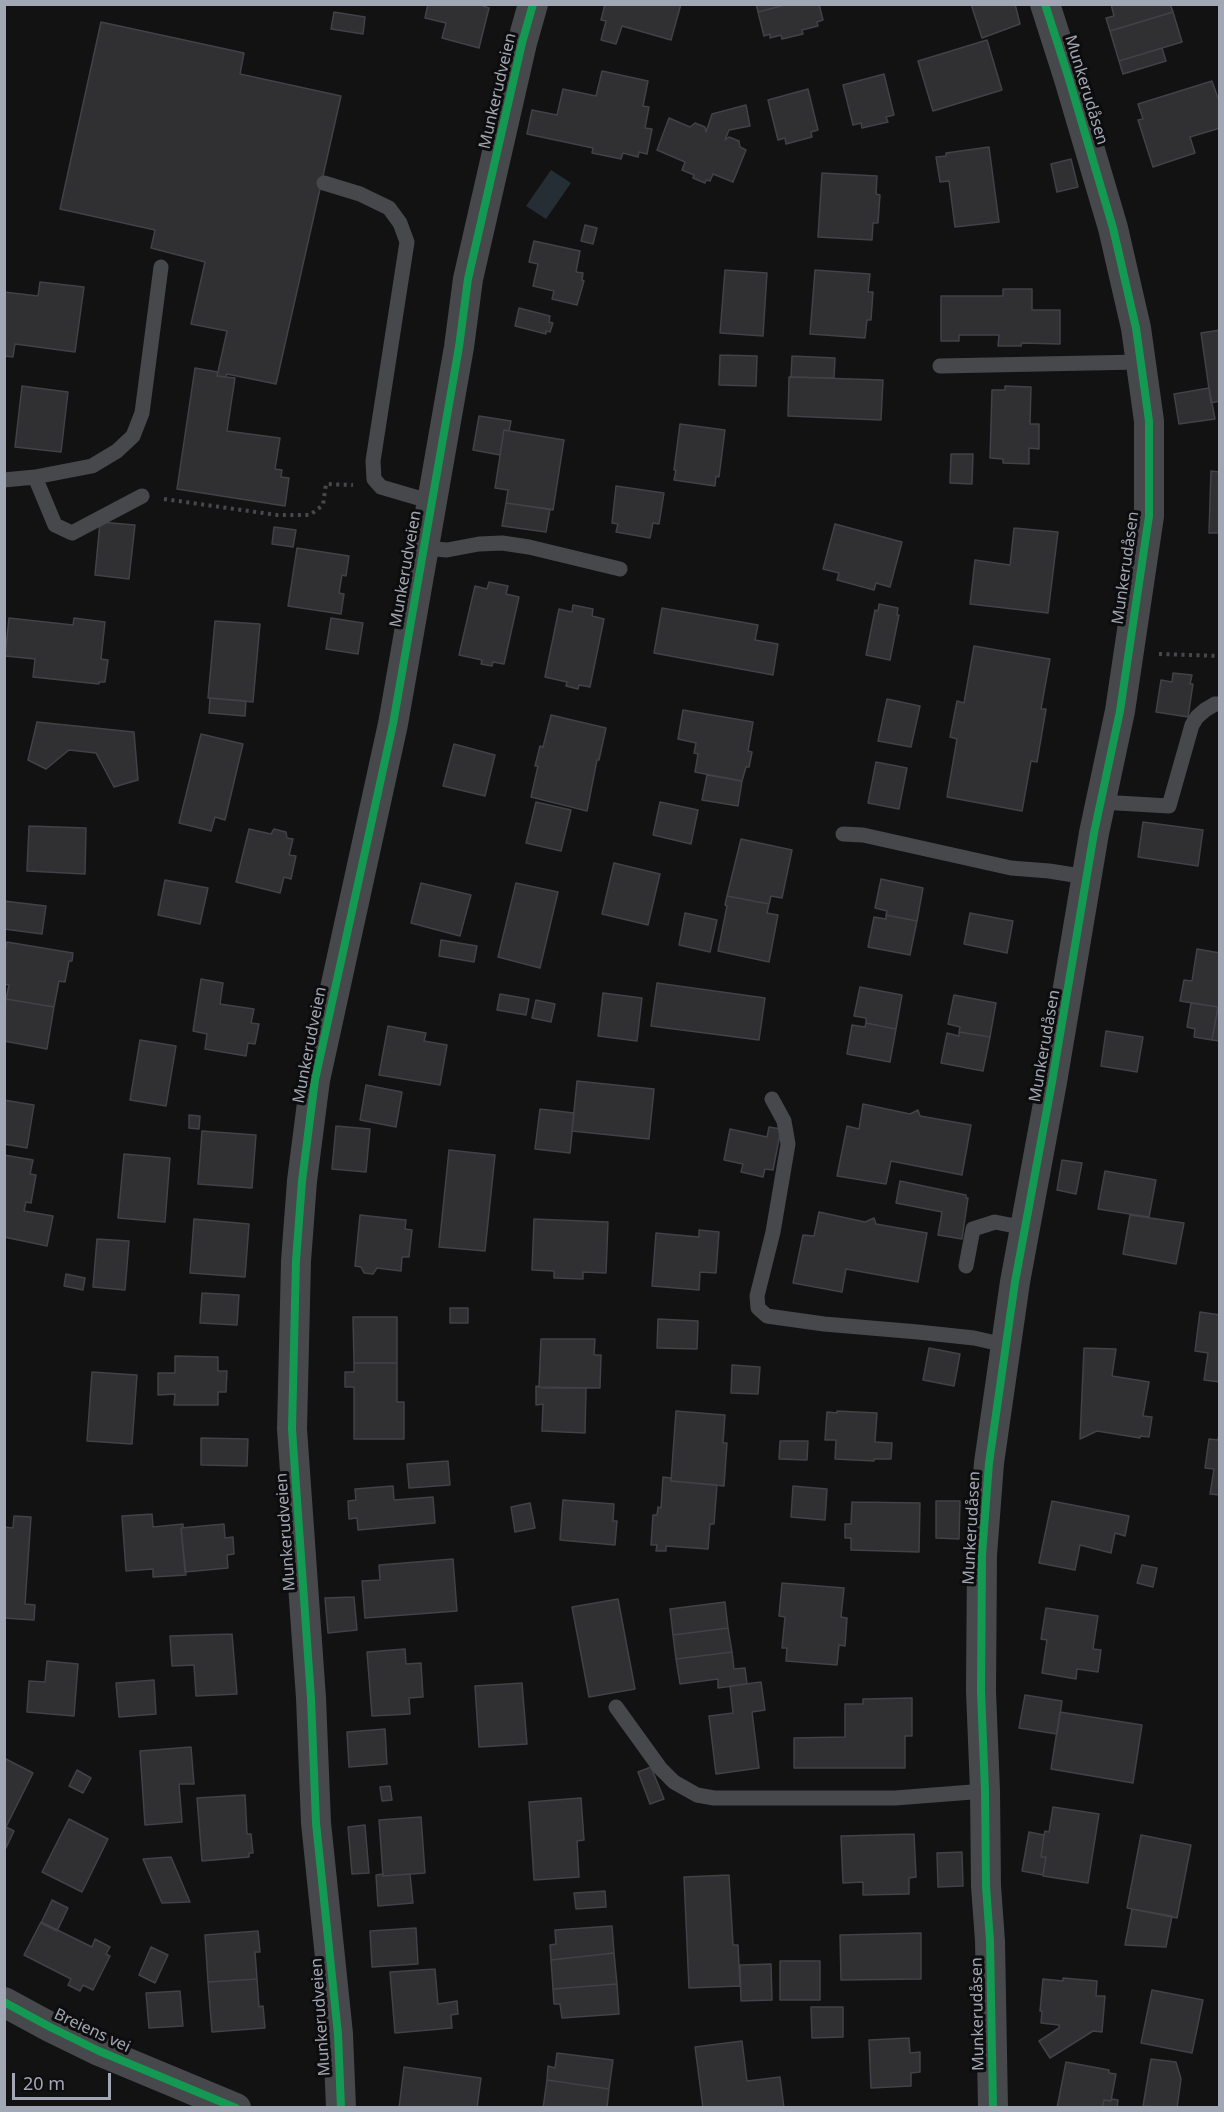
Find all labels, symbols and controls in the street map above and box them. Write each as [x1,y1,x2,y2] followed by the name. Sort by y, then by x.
[475,31,521,151] street label: Munkerudveien
[1060,33,1112,147] street label: Munkerudåsen
[386,509,426,629] street label: Munkerudveien
[1109,510,1143,626] street label: Munkerudåsen
[289,985,331,1105] street label: Munkerudveien
[1026,988,1064,1104] street label: Munkerudåsen
[959,1471,985,1585] street label: Munkerudåsen
[272,1472,300,1592] street label: Munkerudveien
[307,1957,335,2077] street label: Munkerudveien
[967,1957,989,2071] street label: Munkerudåsen
[51,2005,133,2057] street label: Breiens vei
[15,2061,114,2099] scale bar
[23,2071,65,2095] text: 20 m

